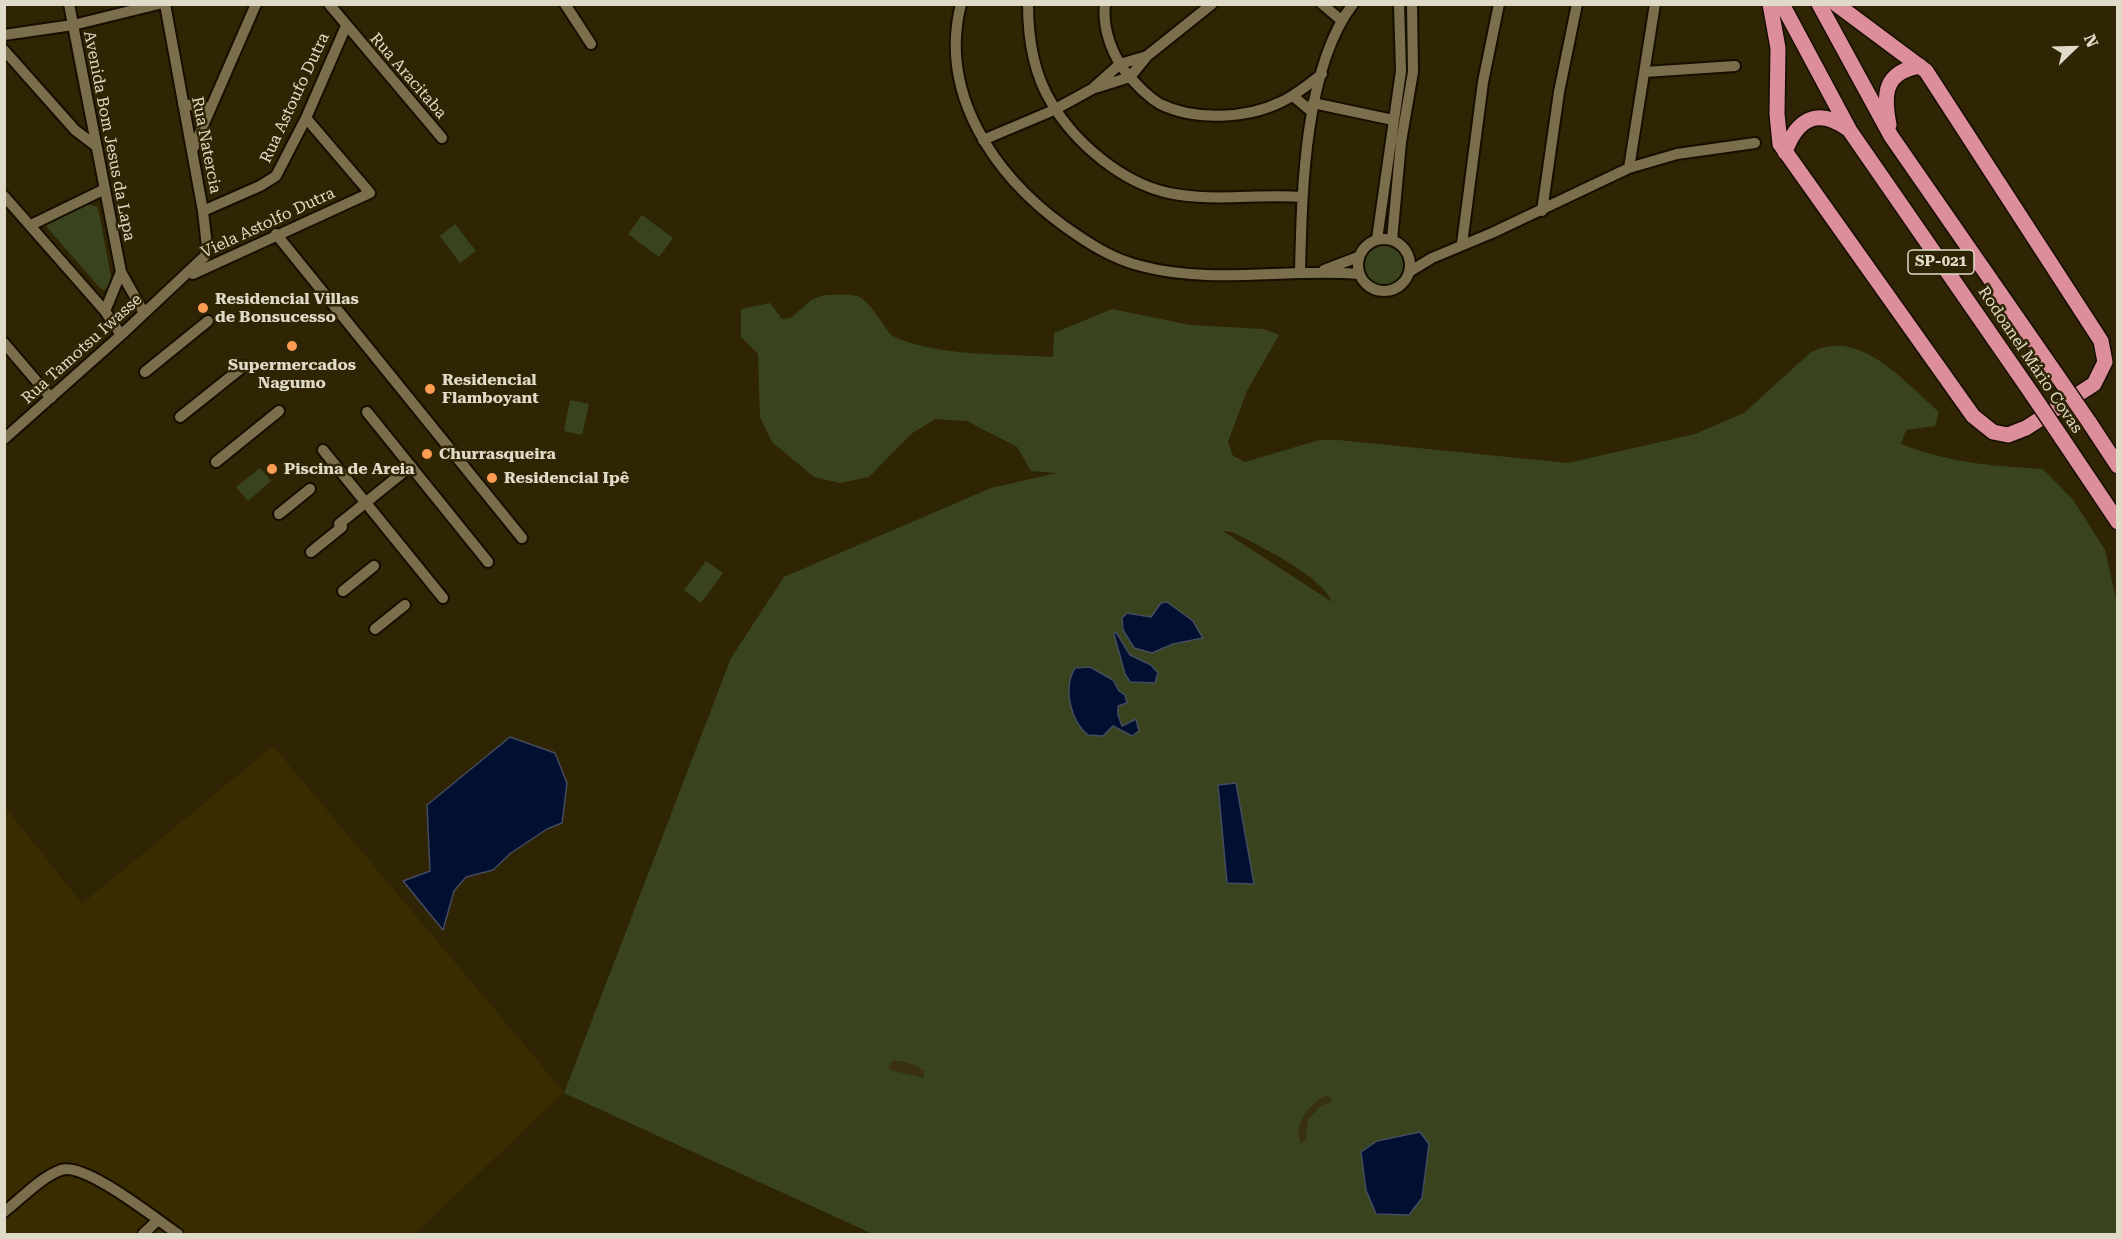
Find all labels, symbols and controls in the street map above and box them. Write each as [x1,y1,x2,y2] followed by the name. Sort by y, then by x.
[2044,18,2104,78] north arrow
[79,29,139,243] street label: Avenida Bom Jesus da Lapa
[366,29,450,123] street label: Rua Aracitaba
[256,30,334,166] street label: Rua Astoufo Dutra
[2080,31,2102,50] text: N
[187,95,225,195] street label: Rua Natercia
[198,184,338,262] street label: Viela Astolfo Dutra
[1908,250,1974,274] road number: SP-021
[1974,283,2086,437] street label: Rodoanel Mário Covas
[215,289,359,327] place label: Residencial Villas de Bonsucesso
[18,290,146,408] street label: Rua Tamotsu Iwasse
[196,301,210,315] marker: Residencial Villas de Bonsucesso
[285,339,299,353] marker: Supermercados Nagumo
[228,355,356,393] place label: Supermercados Nagumo
[442,370,539,408] place label: Residencial Flamboyant
[423,382,437,396] marker: Residencial Flamboyant
[439,444,556,464] place label: Churrasqueira
[420,447,434,461] marker: Churrasqueira
[284,459,414,479] place label: Piscina de Areia
[265,462,279,476] marker: Piscina de Areia
[504,468,629,488] place label: Residencial Ipê
[485,471,499,485] marker: Residencial Ipê

